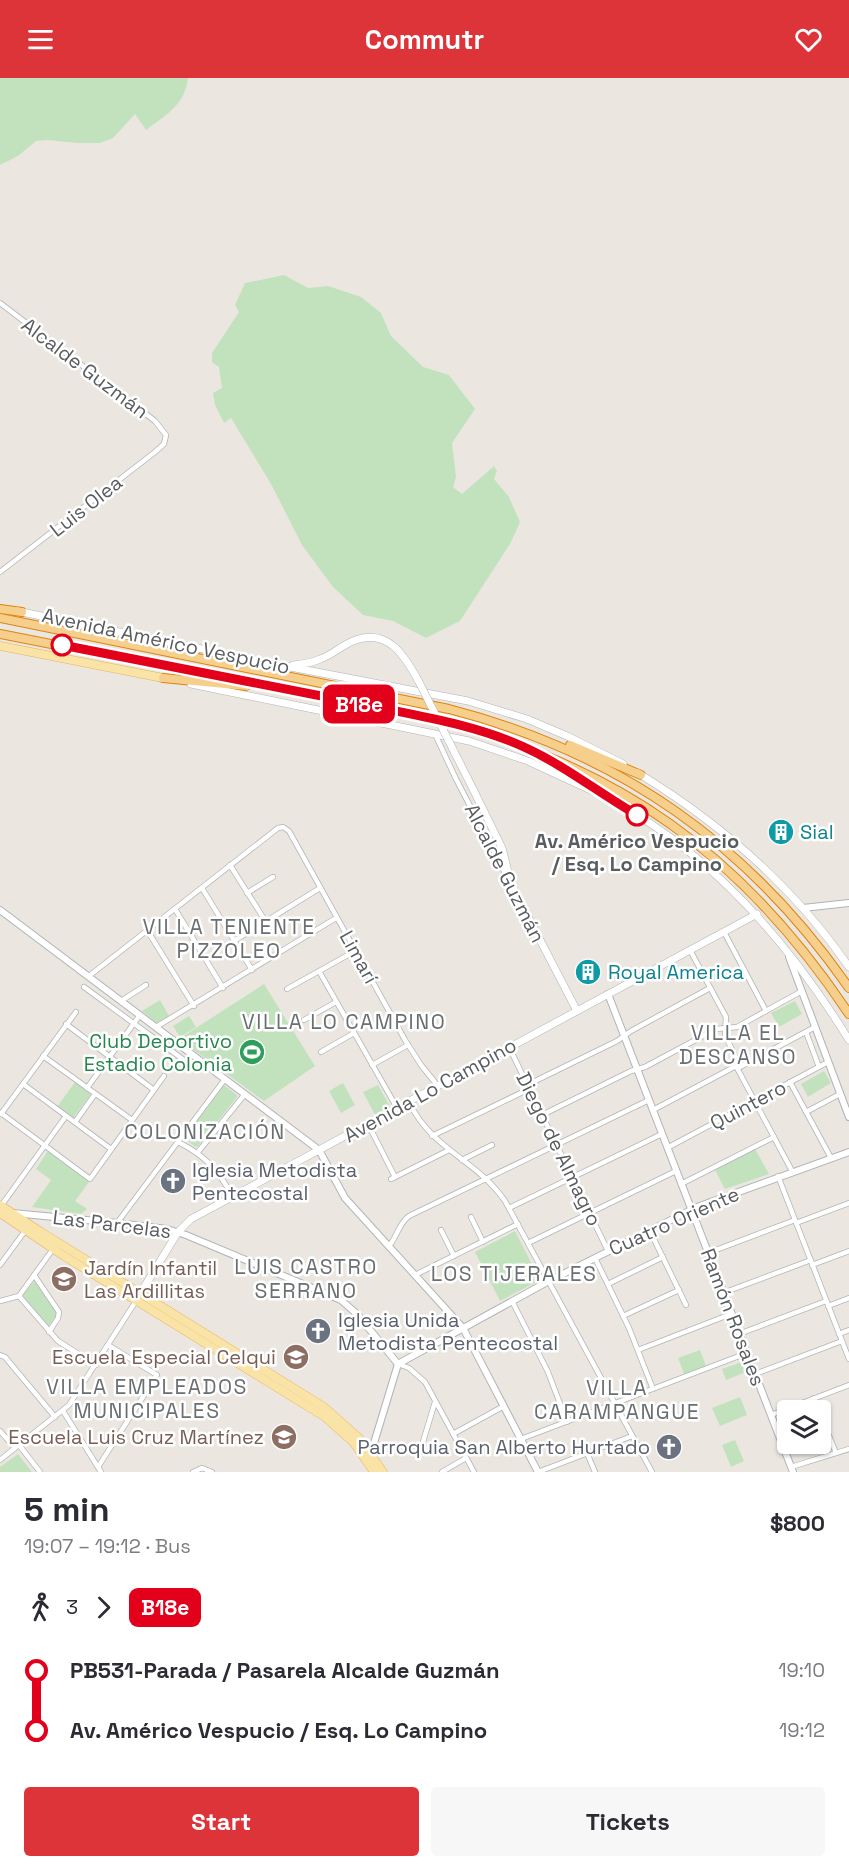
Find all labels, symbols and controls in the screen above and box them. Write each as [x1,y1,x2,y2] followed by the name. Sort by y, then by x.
[365,22,484,57] text: Commutr
[24,23,57,56] icon: menu
[792,23,825,56] icon: heart
[16,312,154,424] street label: Alcalde Guzmán
[44,470,128,542] street label: Luis Olea
[40,602,292,680] street label: Avenida Américo Vespucio
[51,634,73,656] unlabelled marker
[317,684,401,724] line badge: B18e
[335,691,383,718] text: B18e
[459,799,551,947] street label: Alcalde Guzmán
[626,804,648,826] marker: Av. Américo Vespucio / Esq. Lo Campino
[766,817,796,847] building icon: Sial
[800,819,834,845] place label: Sial
[535,828,739,877] place label: Av. Américo Vespucio / Esq. Lo Campino
[142,913,316,964] district label: VILLA TENIENTE PIZZOLEO
[334,926,384,988] street label: Limarí
[573,957,603,987] building icon: Royal America
[608,959,744,985] place label: Royal America
[242,1008,446,1035] district label: VILLA LO CAMPINO
[679,1019,797,1070] district label: VILLA EL DESCANSO
[84,1028,232,1077] place label: Club Deportivo Estadio Colonia
[339,1032,521,1148] street label: Avenida Lo Campino
[237,1037,267,1067] sports icon: Club Deportivo Estadio Colonia
[510,1068,608,1230] street label: Diego de Almagro
[705,1074,791,1136] street label: Quintero
[124,1118,286,1145] district label: COLONIZACIÓN
[192,1157,357,1206] place label: Iglesia Metodista Pentecostal
[158,1166,188,1196] church icon: Iglesia Metodista Pentecostal
[605,1181,743,1261] street label: Cuatro Oriente
[51,1204,173,1244] street label: Las Parcelas
[695,1245,771,1389] street label: Ramón Rosales
[234,1253,378,1304] district label: LUIS CASTRO SERRANO
[84,1255,217,1304] place label: Jardín Infantil Las Ardillitas
[431,1260,597,1287] district label: LOS TIJERALES
[49,1264,79,1294] school or university icon: Jardín Infantil Las Ardillitas
[338,1307,558,1356] place label: Iglesia Unida Metodista Pentecostal
[303,1316,333,1346] church icon: Iglesia Unida Metodista Pentecostal
[281,1342,311,1372] school or university icon: Escuela Especial Celqui
[52,1344,276,1370] place label: Escuela Especial Celqui
[46,1373,248,1424] district label: VILLA EMPLEADOS MUNICIPALES
[534,1374,700,1425] district label: VILLA CARAMPANGUE
[777,1400,831,1454] map controls
[777,1400,831,1454] button: layers
[269,1422,299,1452] school or university icon: Escuela Luis Cruz Martínez
[8,1424,264,1450] place label: Escuela Luis Cruz Martínez
[654,1432,684,1462] church icon: Parroquia San Alberto Hurtado
[357,1434,650,1460] place label: Parroquia San Alberto Hurtado
[24,1489,109,1531] text: 5 min
[770,1509,825,1537] text: $800
[24,1533,191,1559] text: 19:07 – 19:12 · Bus
[24,1591,57,1624] icon: walk
[87,1591,120,1624] icon: forward
[66,1594,78,1620] text: 3
[141,1594,189,1621] text: B18e
[70,1656,500,1684] text: PB531-Parada / Pasarela Alcalde Guzmán
[778,1657,825,1683] text: 19:10
[70,1716,487,1744] text: Av. Américo Vespucio / Esq. Lo Campino
[779,1717,825,1743] text: 19:12
[24,1787,419,1856] button: Start
[431,1787,825,1856] button: Tickets

